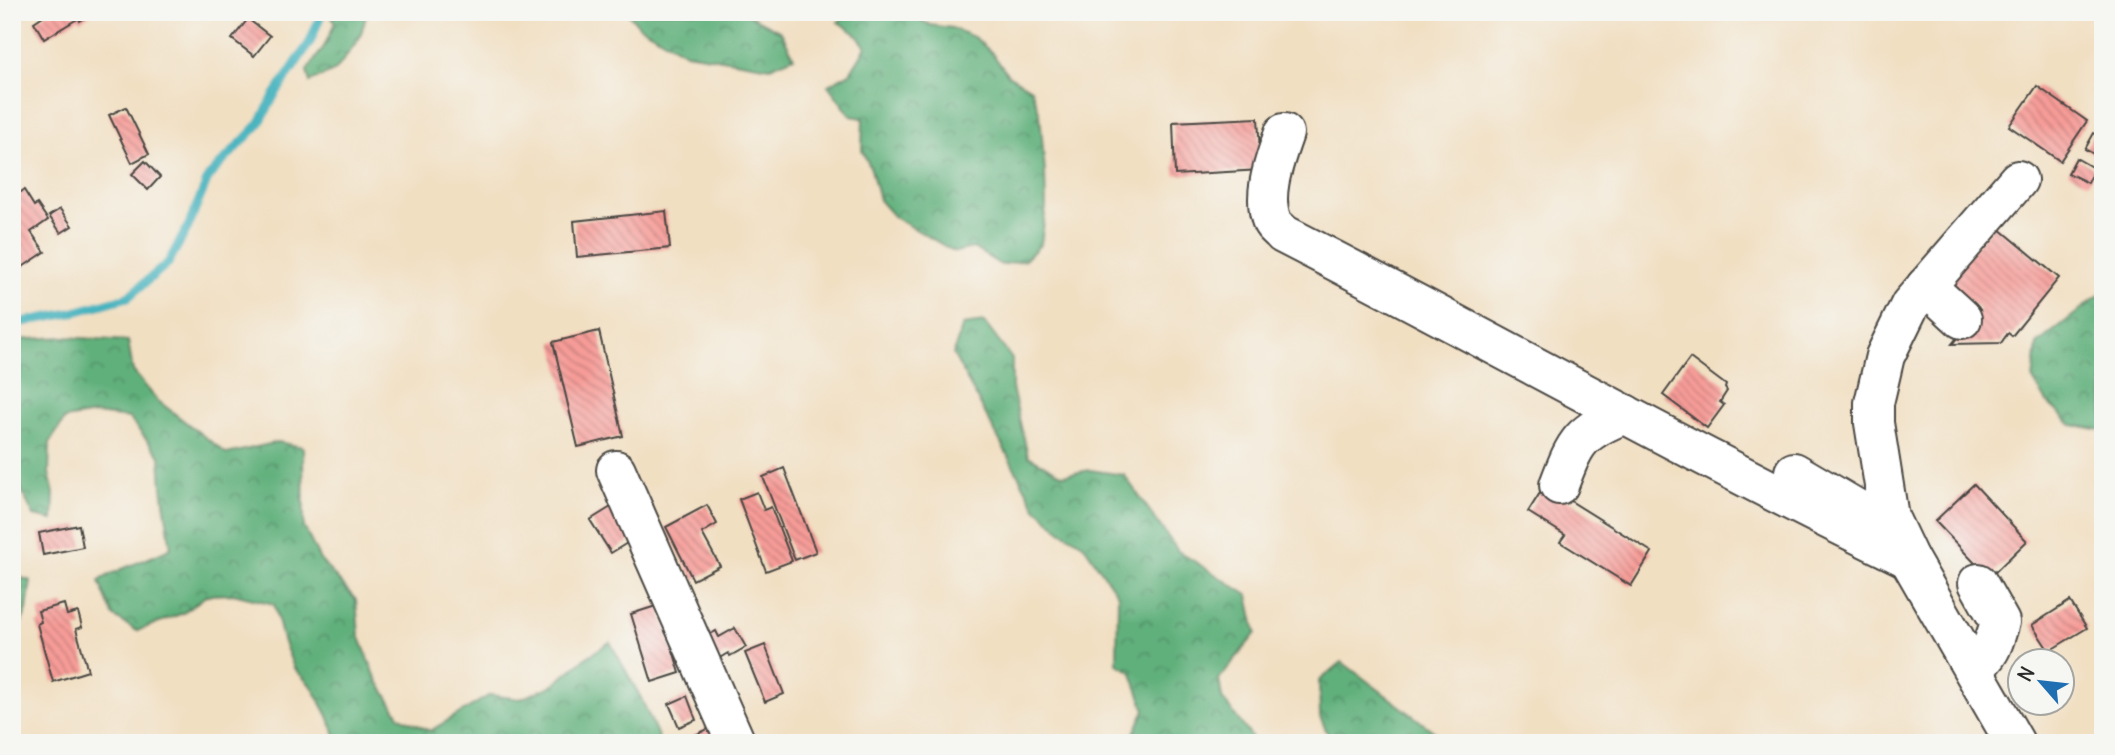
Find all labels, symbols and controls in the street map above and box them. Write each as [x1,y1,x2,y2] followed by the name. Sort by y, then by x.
[2007,646,2076,716] north arrow
[2012,663,2040,685] text: N

